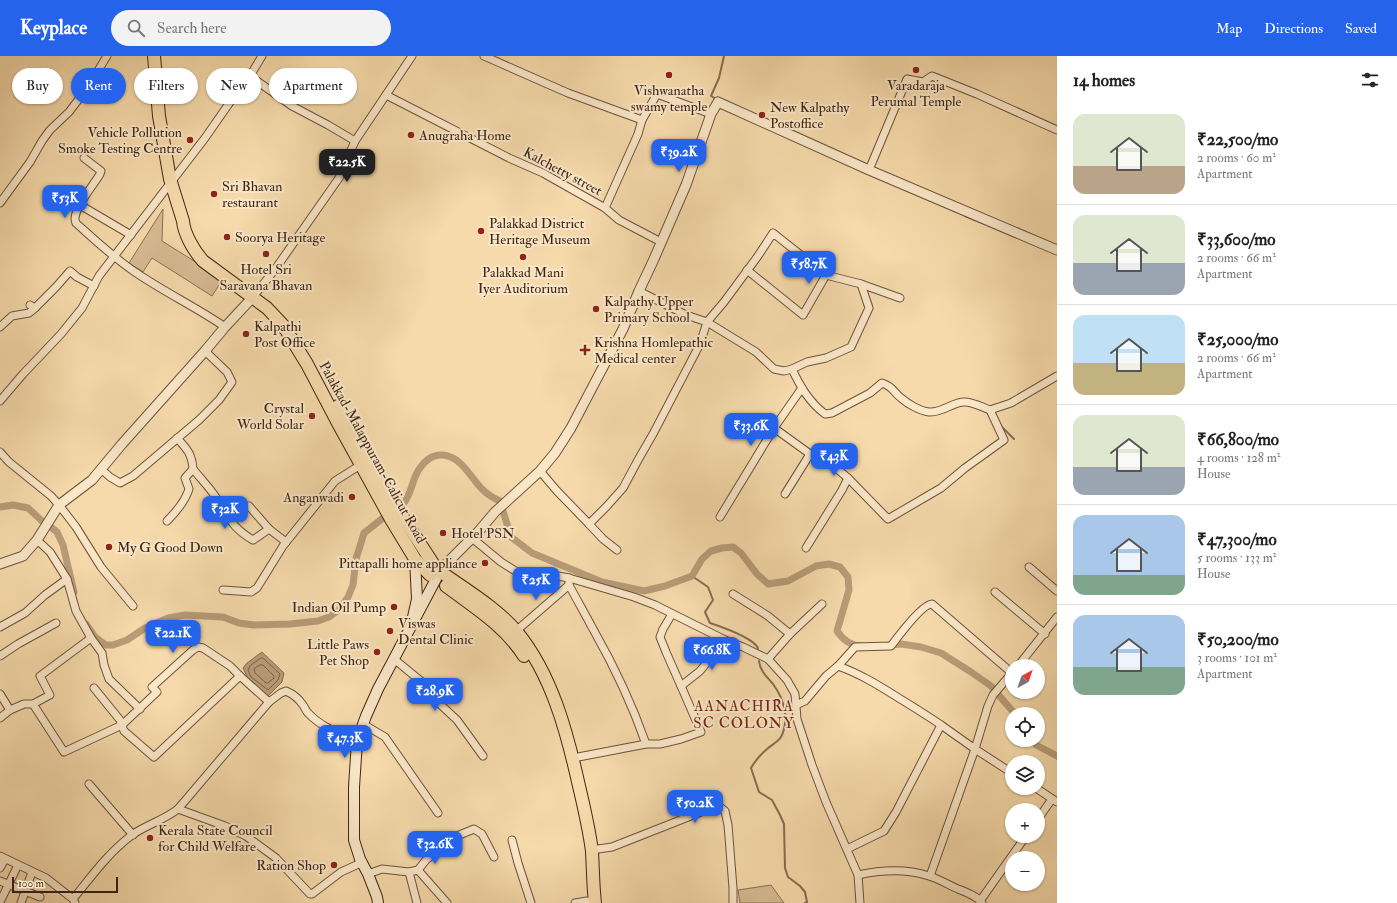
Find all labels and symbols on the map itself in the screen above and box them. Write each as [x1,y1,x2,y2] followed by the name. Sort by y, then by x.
[911,65,921,75] marker: Varadaraja Perumal Temple
[664,70,674,80] marker: Vishwanatha swamy temple
[871,77,962,111] place label: Varadaraja Perumal Temple
[631,82,707,116] place label: Vishwanatha swamy temple
[770,99,850,132] place label: New Kalpathy Postoffice
[757,110,767,120] marker: New Kalpathy Postoffice
[58,124,182,157] place label: Vehicle Pollution Smoke Testing Centre
[418,127,511,144] place label: Anugraha Home
[406,130,416,140] marker: Anugraha Home
[185,135,195,145] marker: Vehicle Pollution Smoke Testing Centre
[646,139,712,173] pin: ₹39.2K
[520,144,606,200] street label: Kalchetty street
[314,149,380,183] pin: ₹22.5K
[222,178,283,211] place label: Sri Bhavan restaurant
[41,185,89,219] pin: ₹53K
[209,189,219,199] marker: Sri Bhavan restaurant
[489,215,590,248] place label: Palakkad District Heritage Museum
[476,226,486,236] marker: Palakkad District Heritage Museum
[235,229,326,247] place label: Soorya Heritage
[222,232,232,242] marker: Soorya Heritage
[261,249,271,259] marker: Hotel Sri Saravana Bhavan
[776,251,842,285] pin: ₹58.7K
[518,252,528,262] marker: Palakkad Mani Iyer Auditorium
[220,261,312,294] place label: Hotel Sri Saravana Bhavan
[478,264,568,298] place label: Palakkad Mani Iyer Auditorium
[604,293,694,327] place label: Kalpathy Upper Primary School
[591,304,601,314] marker: Kalpathy Upper Primary School
[254,318,315,351] place label: Kalpathi Post Office
[241,329,251,339] marker: Kalpathi Post Office
[594,334,713,367] place label: Krishna Homlepathic Medical center
[579,344,591,356] marker: Krishna Homlepathic Medical center
[315,358,430,547] street label: Palakkad-Malappuram-Calicut Road
[236,400,305,433] place label: Crystal World Solar
[307,411,317,421] marker: Crystal World Solar
[718,413,784,447] pin: ₹33.6K
[810,443,858,477] pin: ₹43K
[282,489,344,506] place label: Anganwadi
[347,492,357,502] marker: Anganwadi
[201,496,249,530] pin: ₹32K
[451,525,515,542] place label: Hotel PSN
[438,528,448,538] marker: Hotel PSN
[117,539,223,557] place label: My G Good Down
[104,542,114,552] marker: My G Good Down
[338,555,477,573] place label: Pittapalli home appliance
[480,558,490,568] marker: Pittapalli home appliance
[512,567,560,601] pin: ₹25K
[292,599,386,617] place label: Indian Oil Pump
[389,602,399,612] marker: Indian Oil Pump
[398,615,474,648] place label: Viswas Dental Clinic
[140,620,206,654] pin: ₹22.1K
[385,626,395,636] marker: Viswas Dental Clinic
[307,636,369,670] place label: Little Paws Pet Shop
[679,637,745,671] pin: ₹66.8K
[372,647,382,657] marker: Little Paws Pet Shop
[1005,659,1045,699] north arrow
[402,678,468,712] pin: ₹28.9K
[693,697,795,733] district label: AANACHIRA SC COLONY
[312,725,378,759] pin: ₹47.3K
[662,790,728,824] pin: ₹50.2K
[158,822,273,855] place label: Kerala State Council for Child Welfare
[402,831,468,865] pin: ₹32.6K
[145,833,155,843] marker: Kerala State Council for Child Welfare
[256,857,326,875] place label: Ration Shop
[329,860,339,870] marker: Ration Shop
[12,875,118,894] scale bar

